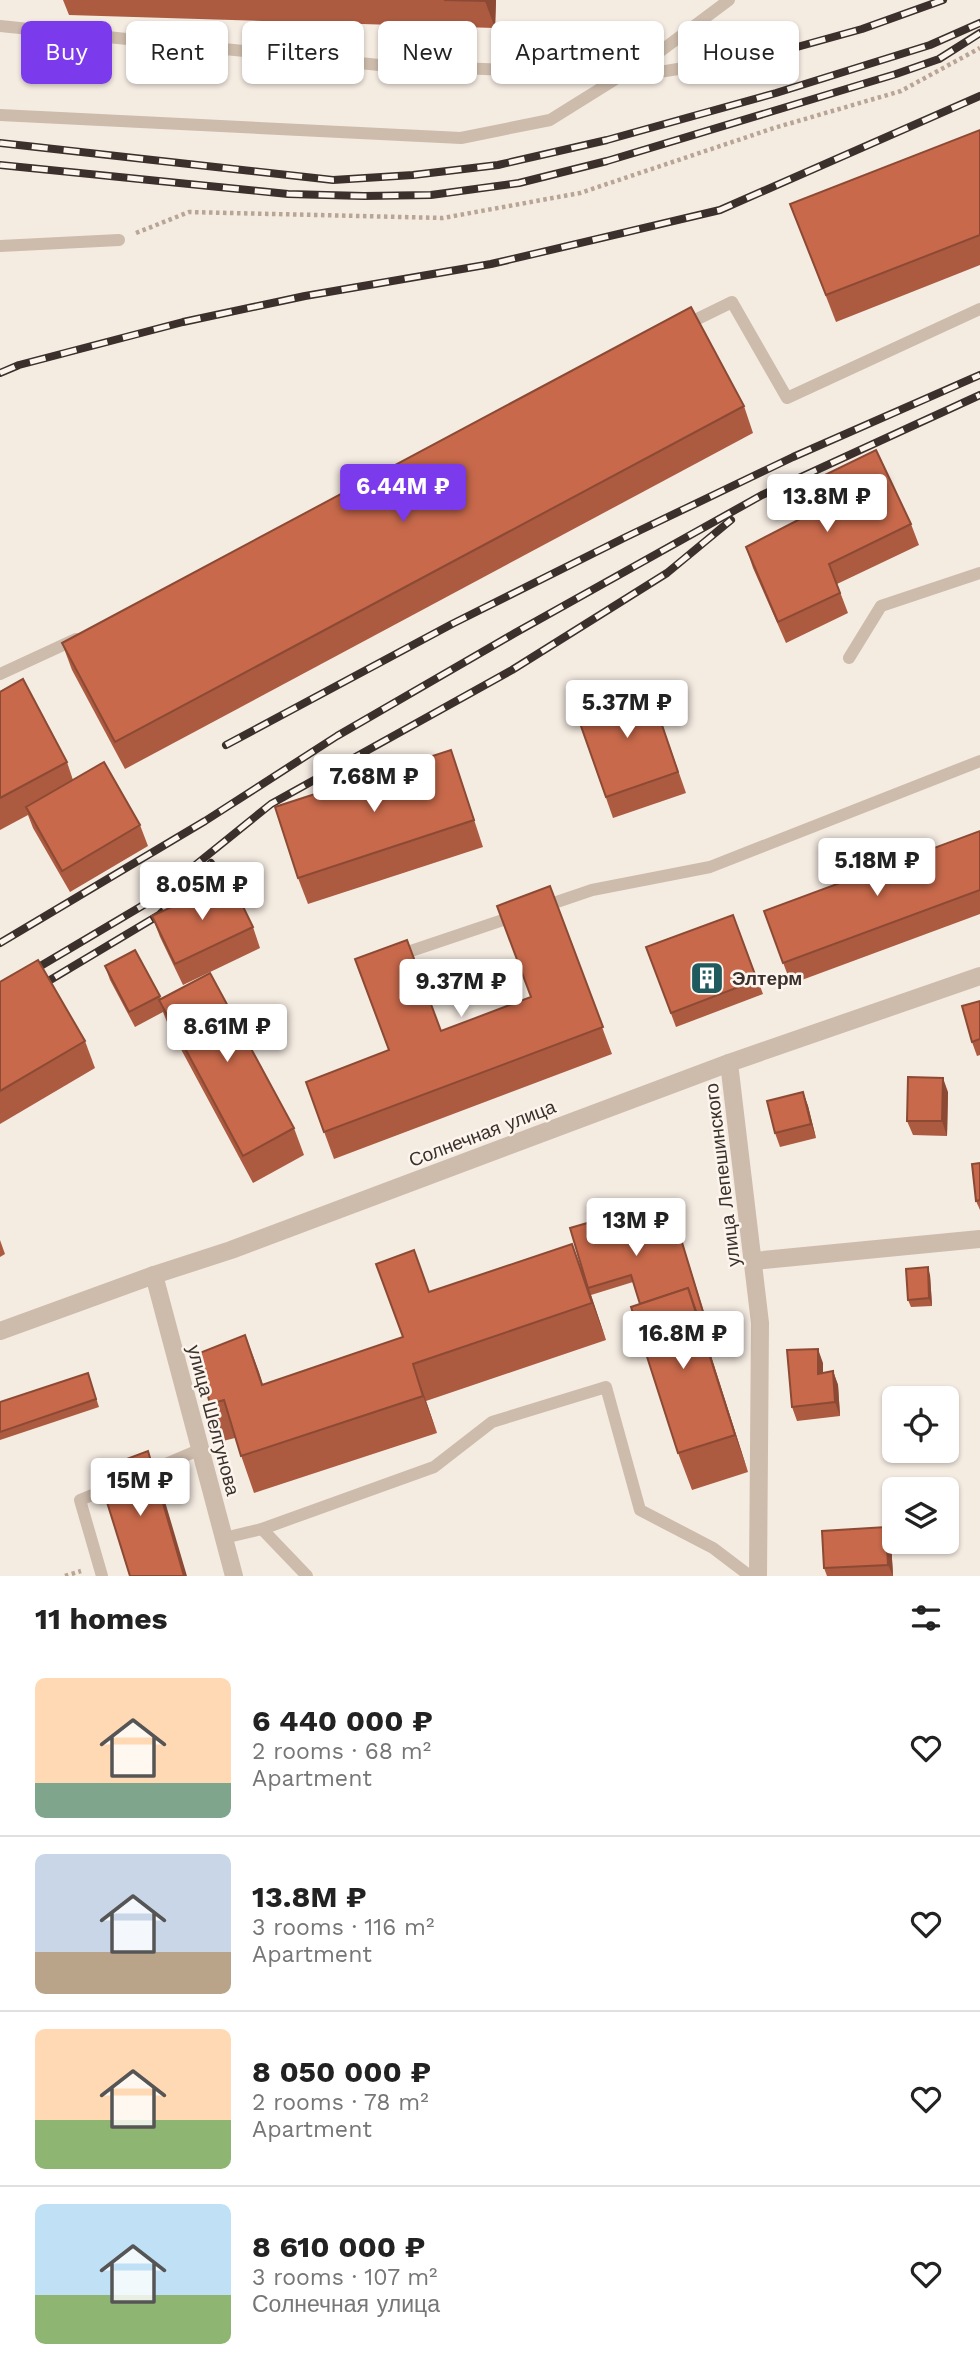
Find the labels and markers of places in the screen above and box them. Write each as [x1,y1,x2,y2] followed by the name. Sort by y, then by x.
[338,464,468,524] pin: 6.44M ₽
[762,475,892,534] pin: 13.8M ₽
[562,680,692,740] pin: 5.37M ₽
[309,754,439,814] pin: 7.68M ₽
[812,838,942,898] pin: 5.18M ₽
[137,862,267,922] pin: 8.05M ₽
[688,959,726,997] building icon: Элтерм
[396,960,526,1019] pin: 9.37M ₽
[732,967,802,990] place label: Элтерм
[162,1004,292,1064] pin: 8.61M ₽
[587,1198,685,1258] pin: 13M ₽
[618,1312,748,1371] pin: 16.8M ₽
[91,1458,189,1518] pin: 15M ₽

